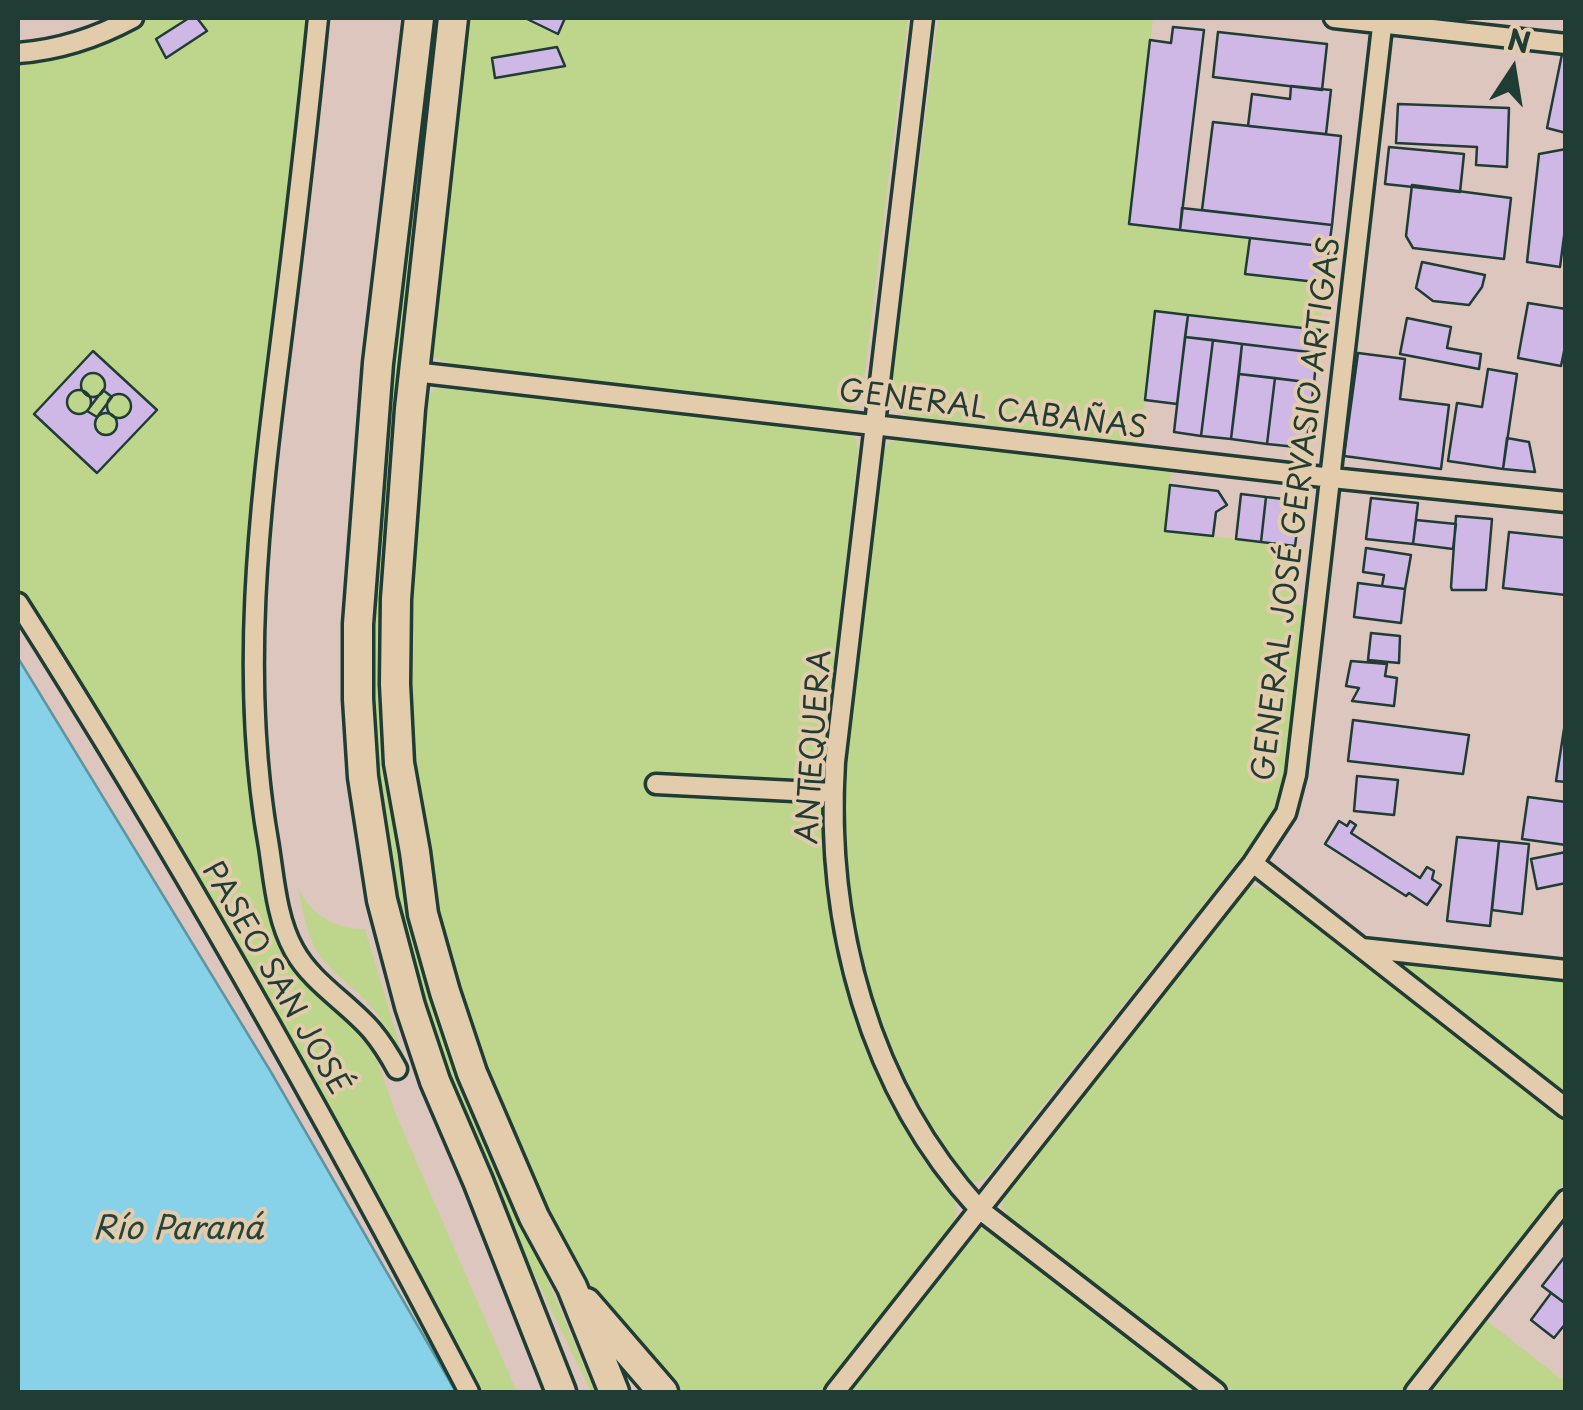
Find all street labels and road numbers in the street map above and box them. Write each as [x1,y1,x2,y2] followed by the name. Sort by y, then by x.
[1247,235,1349,783] street label: GENERAL JOSÉ GERVASIO ARTIGAS
[837,374,1149,448] street label: GENERAL CABAÑAS
[790,649,840,845] street label: ANTEQUERA
[193,856,357,1102] street label: PASEO SAN JOSÉ

